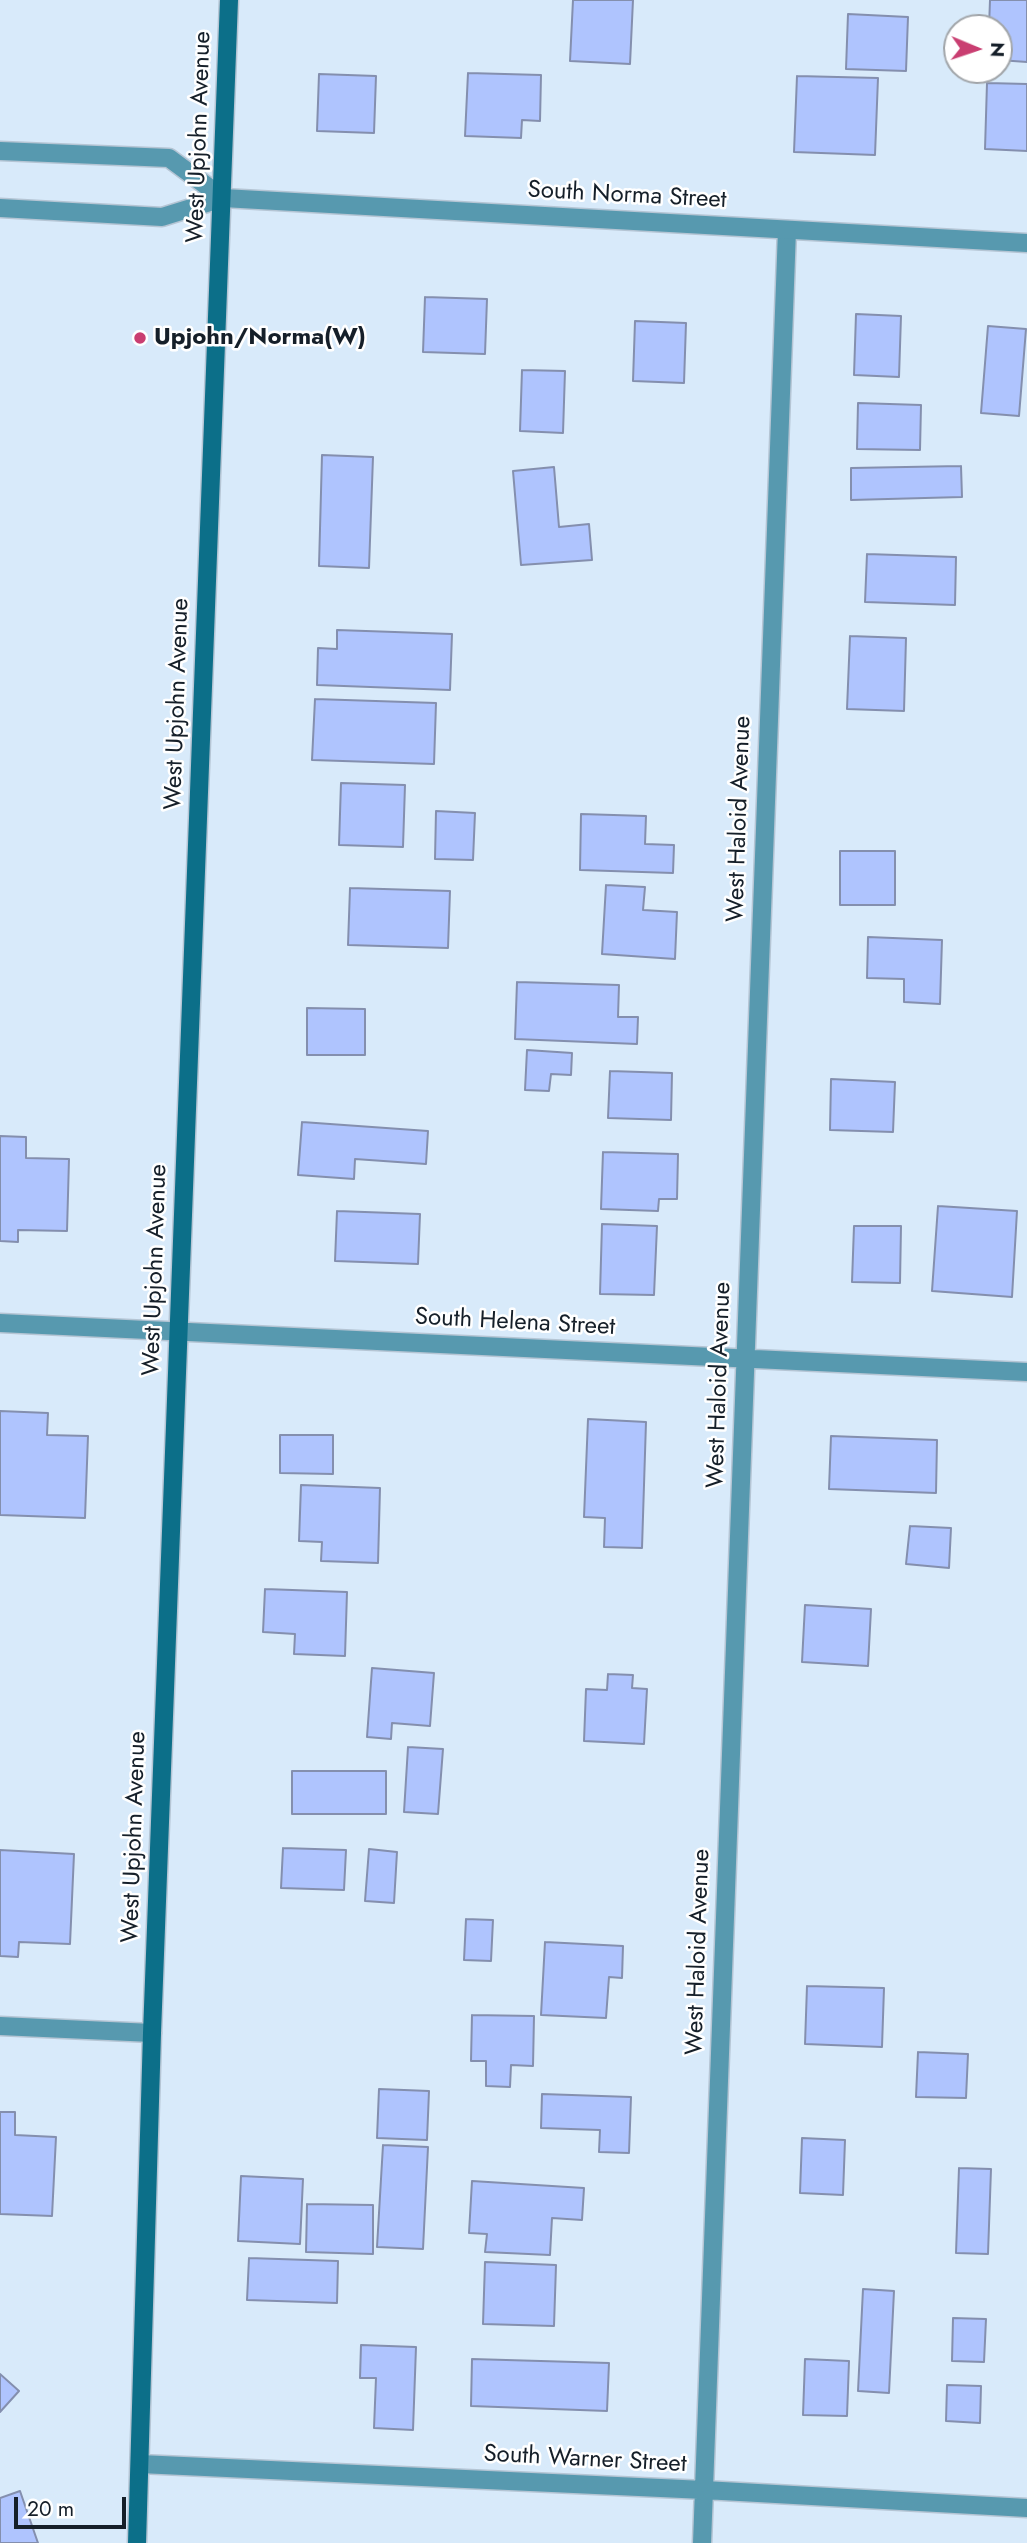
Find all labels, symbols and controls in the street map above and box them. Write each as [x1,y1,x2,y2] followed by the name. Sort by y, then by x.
[943,14,1013,84] north arrow
[182,31,218,243] street label: West Upjohn Avenue
[984,42,1011,58] text: N
[527,176,727,216] street label: South Norma Street
[154,324,366,352] place label: Upjohn/Norma(W)
[132,330,148,346] marker: Upjohn/Norma(W)
[160,598,196,810] street label: West Upjohn Avenue
[722,716,758,922] street label: West Haloid Avenue
[138,1164,174,1376] street label: West Upjohn Avenue
[702,1282,738,1488] street label: West Haloid Avenue
[414,1303,616,1343] street label: South Helena Street
[117,1731,153,1943] street label: West Upjohn Avenue
[681,1849,717,2055] street label: West Haloid Avenue
[483,2440,687,2480] street label: South Warner Street
[18,2484,130,2528] scale bar
[27,2494,74,2524] text: 20 m

